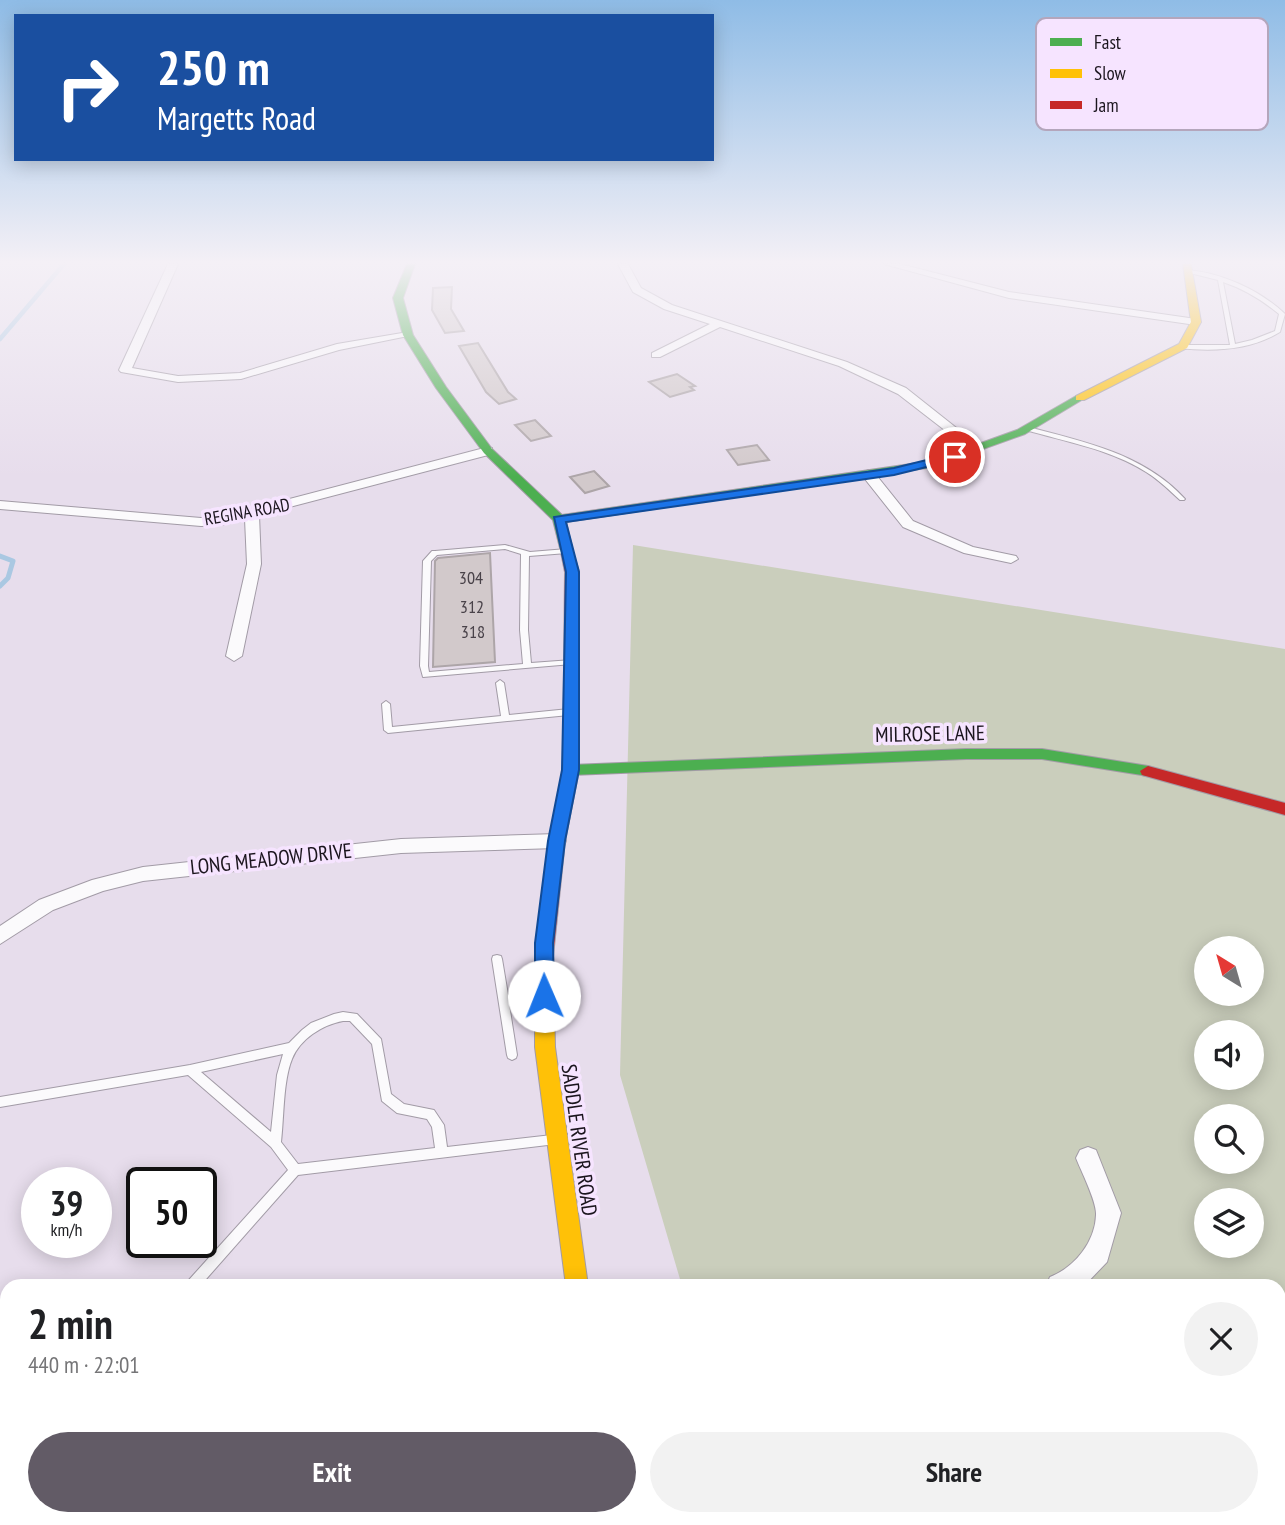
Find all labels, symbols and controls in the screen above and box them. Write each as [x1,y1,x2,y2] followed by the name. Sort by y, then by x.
[1036,18,1268,130] legend
[1094,30,1122,54] text: Fast
[157,35,270,99] text: 250 m
[42,42,133,133] icon: right
[1094,61,1127,85] text: Slow
[1093,93,1119,117] text: Jam
[157,97,316,139] text: Margetts Road
[925,427,985,487] pin
[936,438,974,476] icon: arrive
[202,493,291,530] street label: REGINA ROAD
[459,566,483,589] house number: 304
[460,595,484,618] house number: 312
[461,620,485,643] house number: 318
[875,719,985,748] street label: MILROSE LANE
[189,837,353,880] street label: LONG MEADOW DRIVE
[1194,936,1264,1006] north arrow
[1194,936,1264,1258] map controls
[507,959,581,1033] position arrow
[1194,1020,1264,1090] button: sound
[555,1062,604,1218] street label: SADDLE RIVER ROAD
[1194,1104,1264,1174] button: search
[126,1167,217,1258] speed limit sign: 50
[50,1180,83,1226] text: 39
[1194,1188,1264,1258] button: layers
[51,1218,82,1241] text: km/h
[28,1296,113,1351] text: 2 min
[1184,1302,1258,1376] button: close
[28,1350,140,1379] text: 440 m · 22:01
[28,1432,636,1512] button: Exit
[650,1432,1258,1512] button: Share

